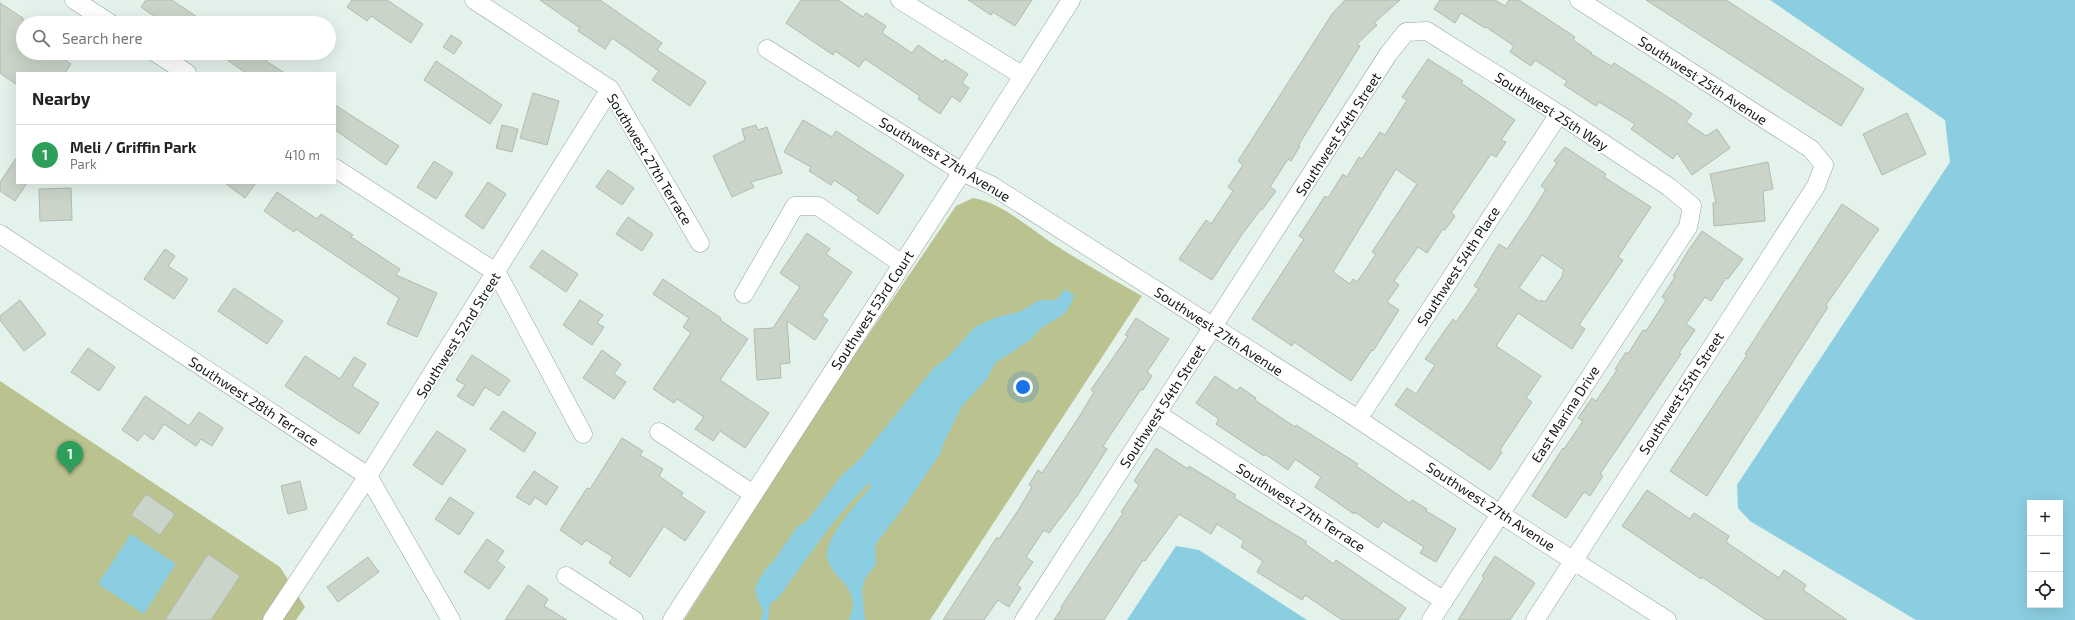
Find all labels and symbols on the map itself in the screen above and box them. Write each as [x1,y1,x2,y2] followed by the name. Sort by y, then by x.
[1635,32,1771,128] street label: Southwest 25th Avenue
[1492,68,1612,154] street label: Southwest 25th Way
[1292,69,1384,199] street label: Southwest 54th Street
[604,90,696,228] street label: Southwest 27th Terrace
[876,113,1014,205] street label: Southwest 27th Avenue
[1413,203,1503,329] street label: Southwest 54th Place
[827,247,917,373] street label: Southwest 53rd Court
[412,269,504,401] street label: Southwest 52nd Street
[1151,283,1287,379] street label: Southwest 27th Avenue
[1635,329,1727,457] street label: Southwest 55th Street
[1116,341,1208,471] street label: Southwest 54th Street
[186,353,322,449] street label: Southwest 28th Terrace
[1527,362,1603,466] street label: East Marina Drive
[1013,377,1033,397] your location
[57,441,83,474] pin: 1
[1423,458,1559,554] street label: Southwest 27th Avenue
[1233,459,1369,555] street label: Southwest 27th Terrace

